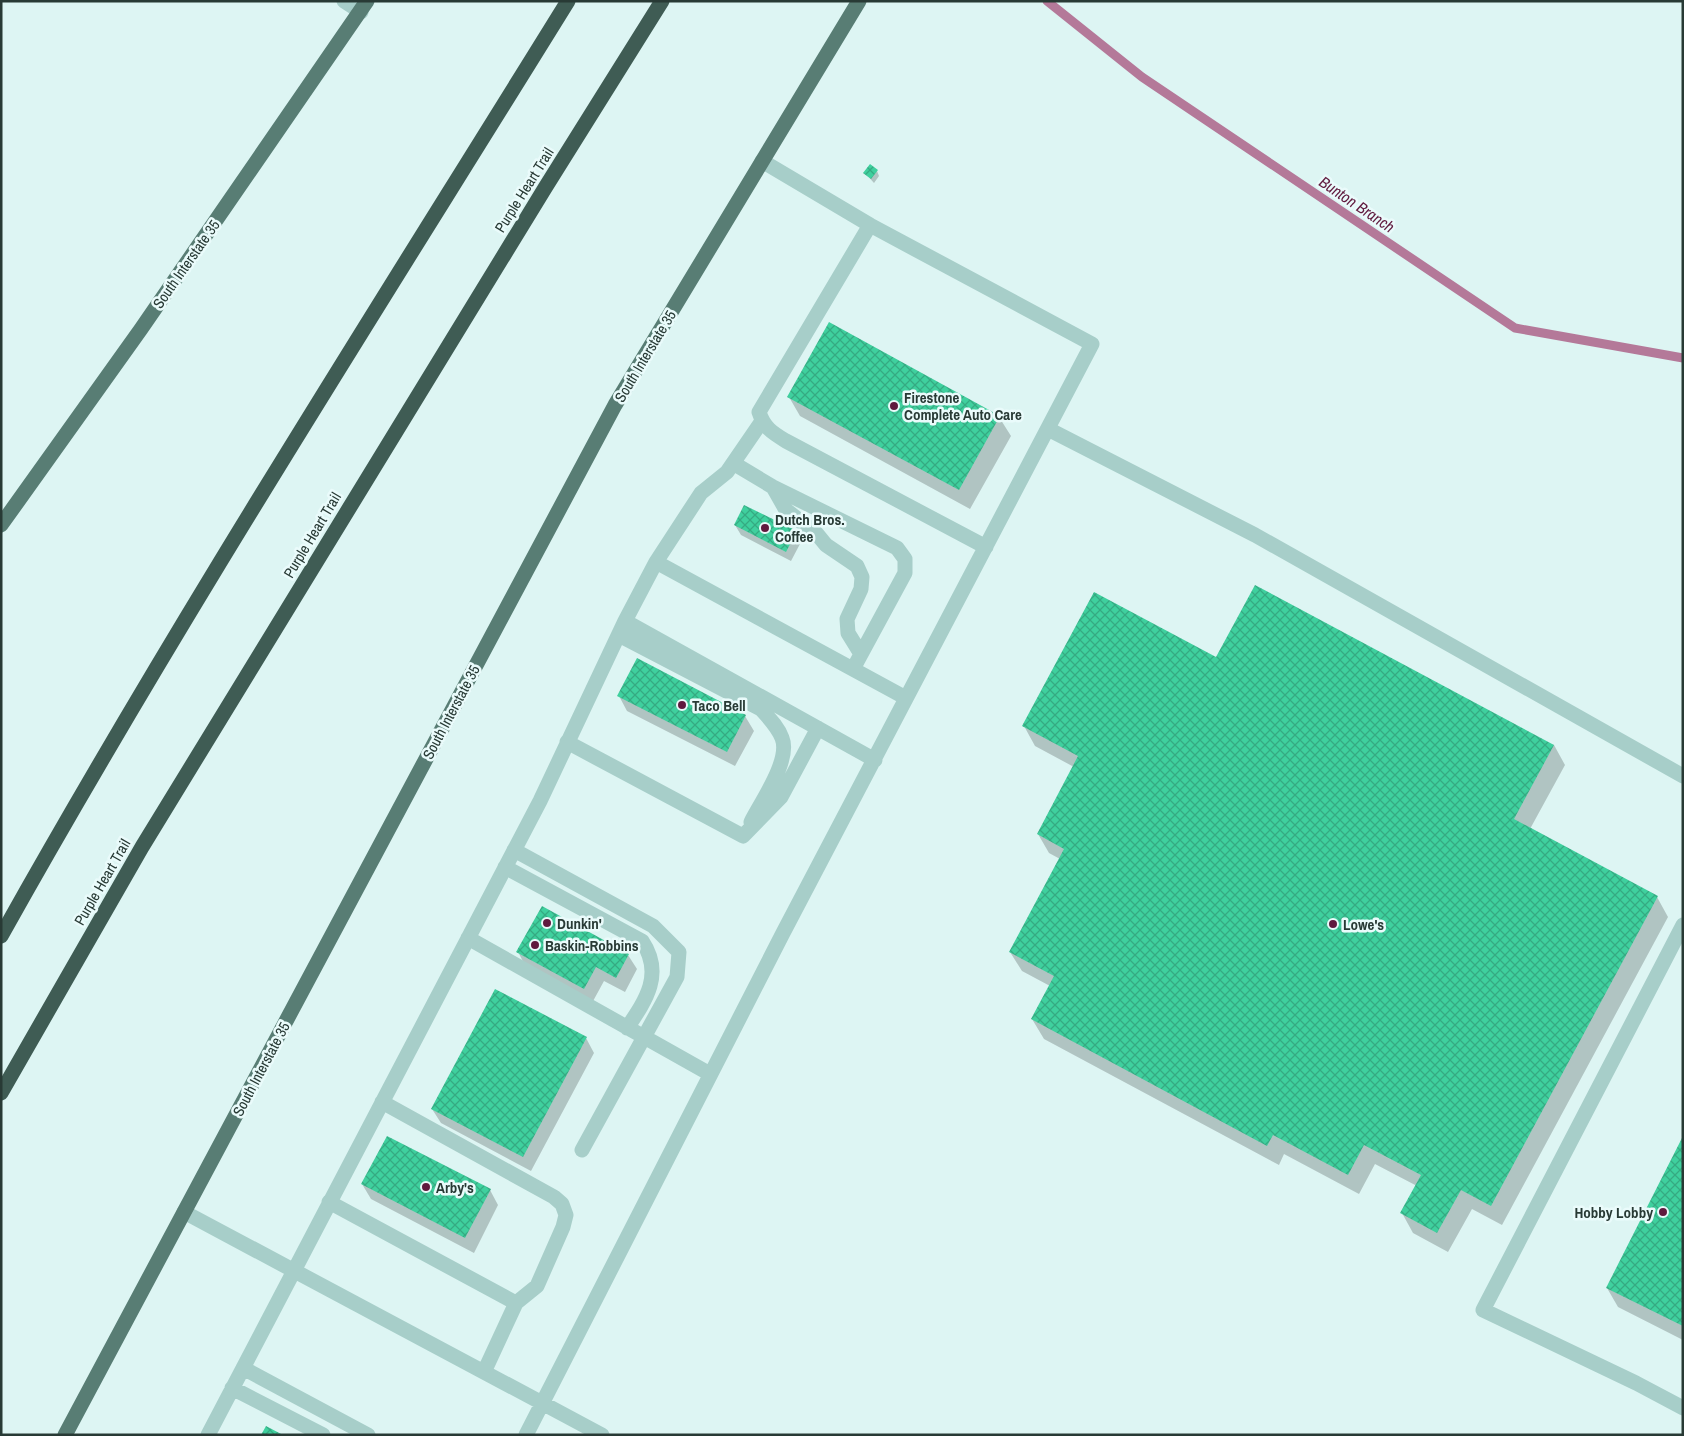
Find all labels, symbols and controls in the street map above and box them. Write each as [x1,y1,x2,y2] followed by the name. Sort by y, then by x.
[490,144,558,236] street label: Purple Heart Trail
[1315,171,1399,237] water label: Bunton Branch
[148,215,225,313] street label: South Interstate 35
[609,306,681,406] street label: South Interstate 35
[904,387,1022,425] place label: Firestone Complete Auto Care
[888,400,900,412] marker: Firestone Complete Auto Care
[278,488,346,582] street label: Purple Heart Trail
[775,509,845,547] place label: Dutch Bros. Coffee
[759,522,771,534] marker: Dutch Bros. Coffee
[417,661,485,763] street label: South Interstate 35
[692,695,746,716] place label: Taco Bell
[676,699,688,711] marker: Taco Bell
[69,835,135,929] street label: Purple Heart Trail
[557,913,602,934] place label: Dunkin'
[1343,914,1384,935] place label: Lowe's
[541,917,553,929] marker: Dunkin'
[1327,918,1339,930] marker: Lowe's
[545,935,639,956] place label: Baskin-Robbins
[529,939,541,951] marker: Baskin-Robbins
[227,1018,295,1120] street label: South Interstate 35
[436,1177,474,1198] place label: Arby's
[420,1181,432,1193] marker: Arby's
[1574,1202,1653,1223] place label: Hobby Lobby
[1657,1206,1669,1218] marker: Hobby Lobby

